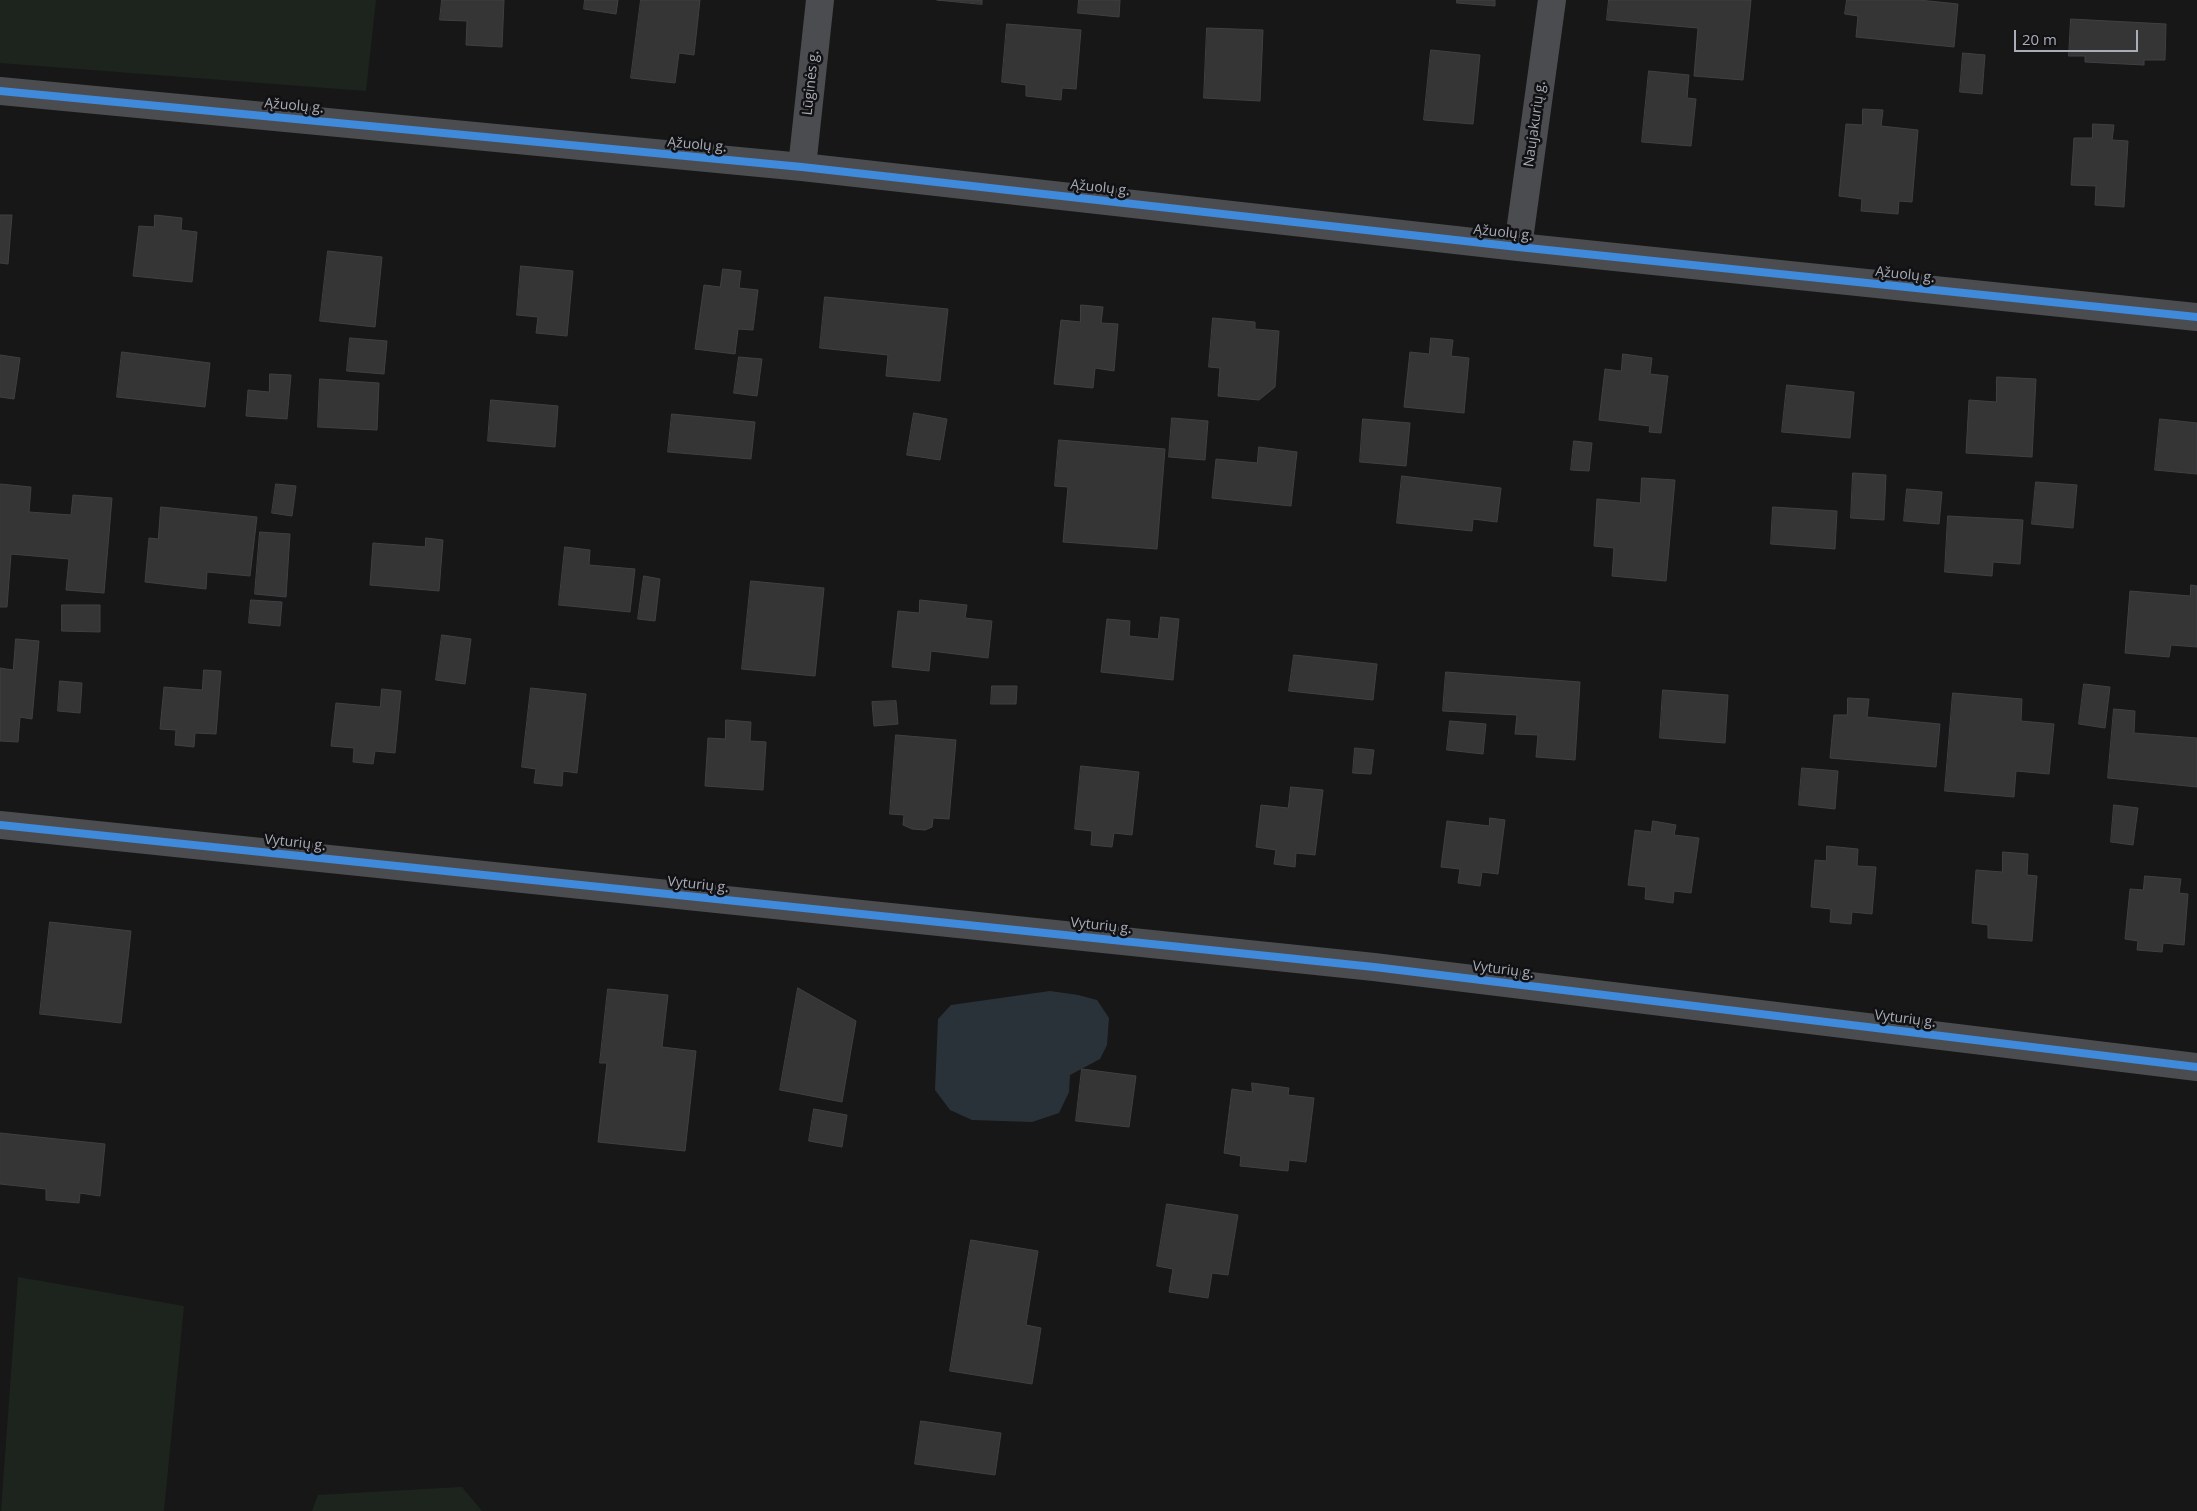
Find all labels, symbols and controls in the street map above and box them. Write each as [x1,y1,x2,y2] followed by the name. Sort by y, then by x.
[2017,20,2141,52] scale bar
[2022,29,2057,49] text: 20 m
[799,50,823,116] street label: Lūginės g.
[1521,80,1549,168] street label: Naujakurių g.
[264,95,324,117] street label: Ąžuolų g.
[667,134,727,156] street label: Ąžuolų g.
[1070,177,1130,199] street label: Ąžuolų g.
[1473,222,1533,244] street label: Ąžuolų g.
[1875,264,1935,286] street label: Ąžuolų g.
[263,831,327,855] street label: Vyturių g.
[666,873,730,897] street label: Vyturių g.
[1069,914,1133,938] street label: Vyturių g.
[1471,958,1535,982] street label: Vyturių g.
[1873,1007,1937,1031] street label: Vyturių g.

